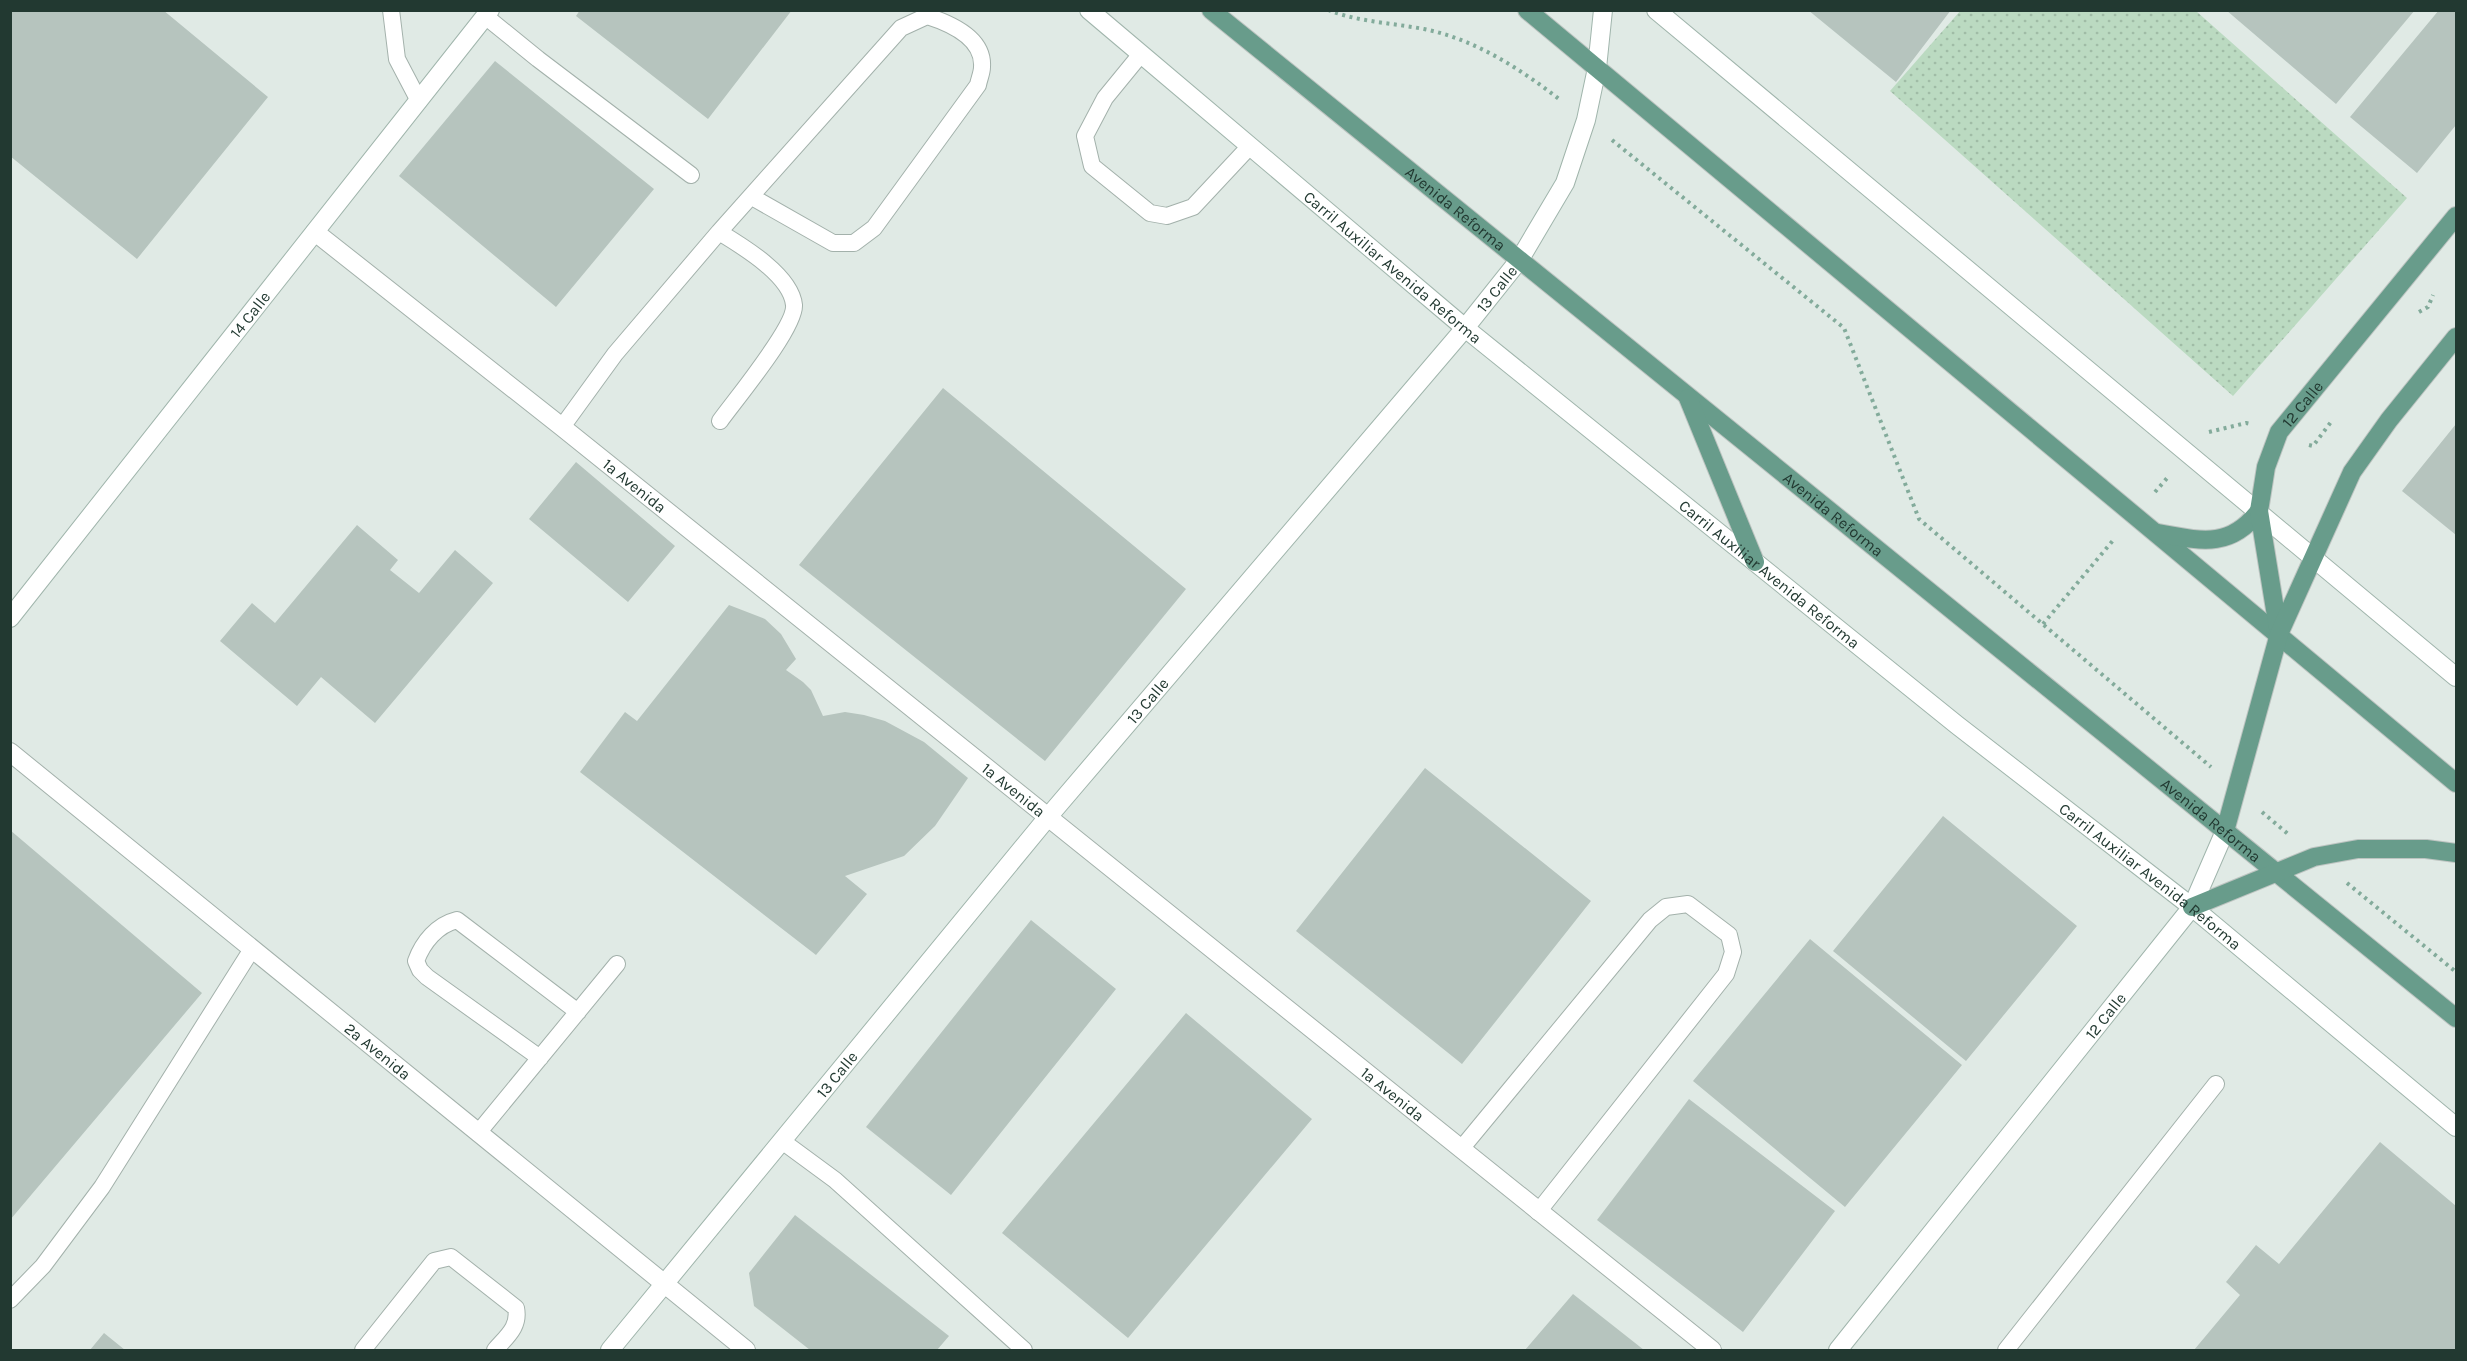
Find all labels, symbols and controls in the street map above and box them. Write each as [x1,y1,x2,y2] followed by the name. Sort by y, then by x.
[1402,162,1509,255] street label: Avenida Reforma
[1300,187,1485,348] street label: Carril Auxiliar Avenida Reforma
[1472,262,1521,316] street label: 13 Calle
[226,288,274,342] street label: 14 Calle
[2278,377,2327,431] street label: 12 Calle
[599,455,670,517] street label: 1a Avenida
[1779,468,1887,561] street label: Avenida Reforma
[1675,496,1863,653] street label: Carril Auxiliar Avenida Reforma
[1123,674,1173,728] street label: 13 Calle
[978,759,1049,821] street label: 1a Avenida
[2157,774,2265,866] street label: Avenida Reforma
[2055,799,2245,954] street label: Carril Auxiliar Avenida Reforma
[2081,989,2130,1043] street label: 12 Calle
[341,1019,415,1084] street label: 2a Avenida
[812,1047,862,1102] street label: 13 Calle
[1357,1063,1428,1125] street label: 1a Avenida

